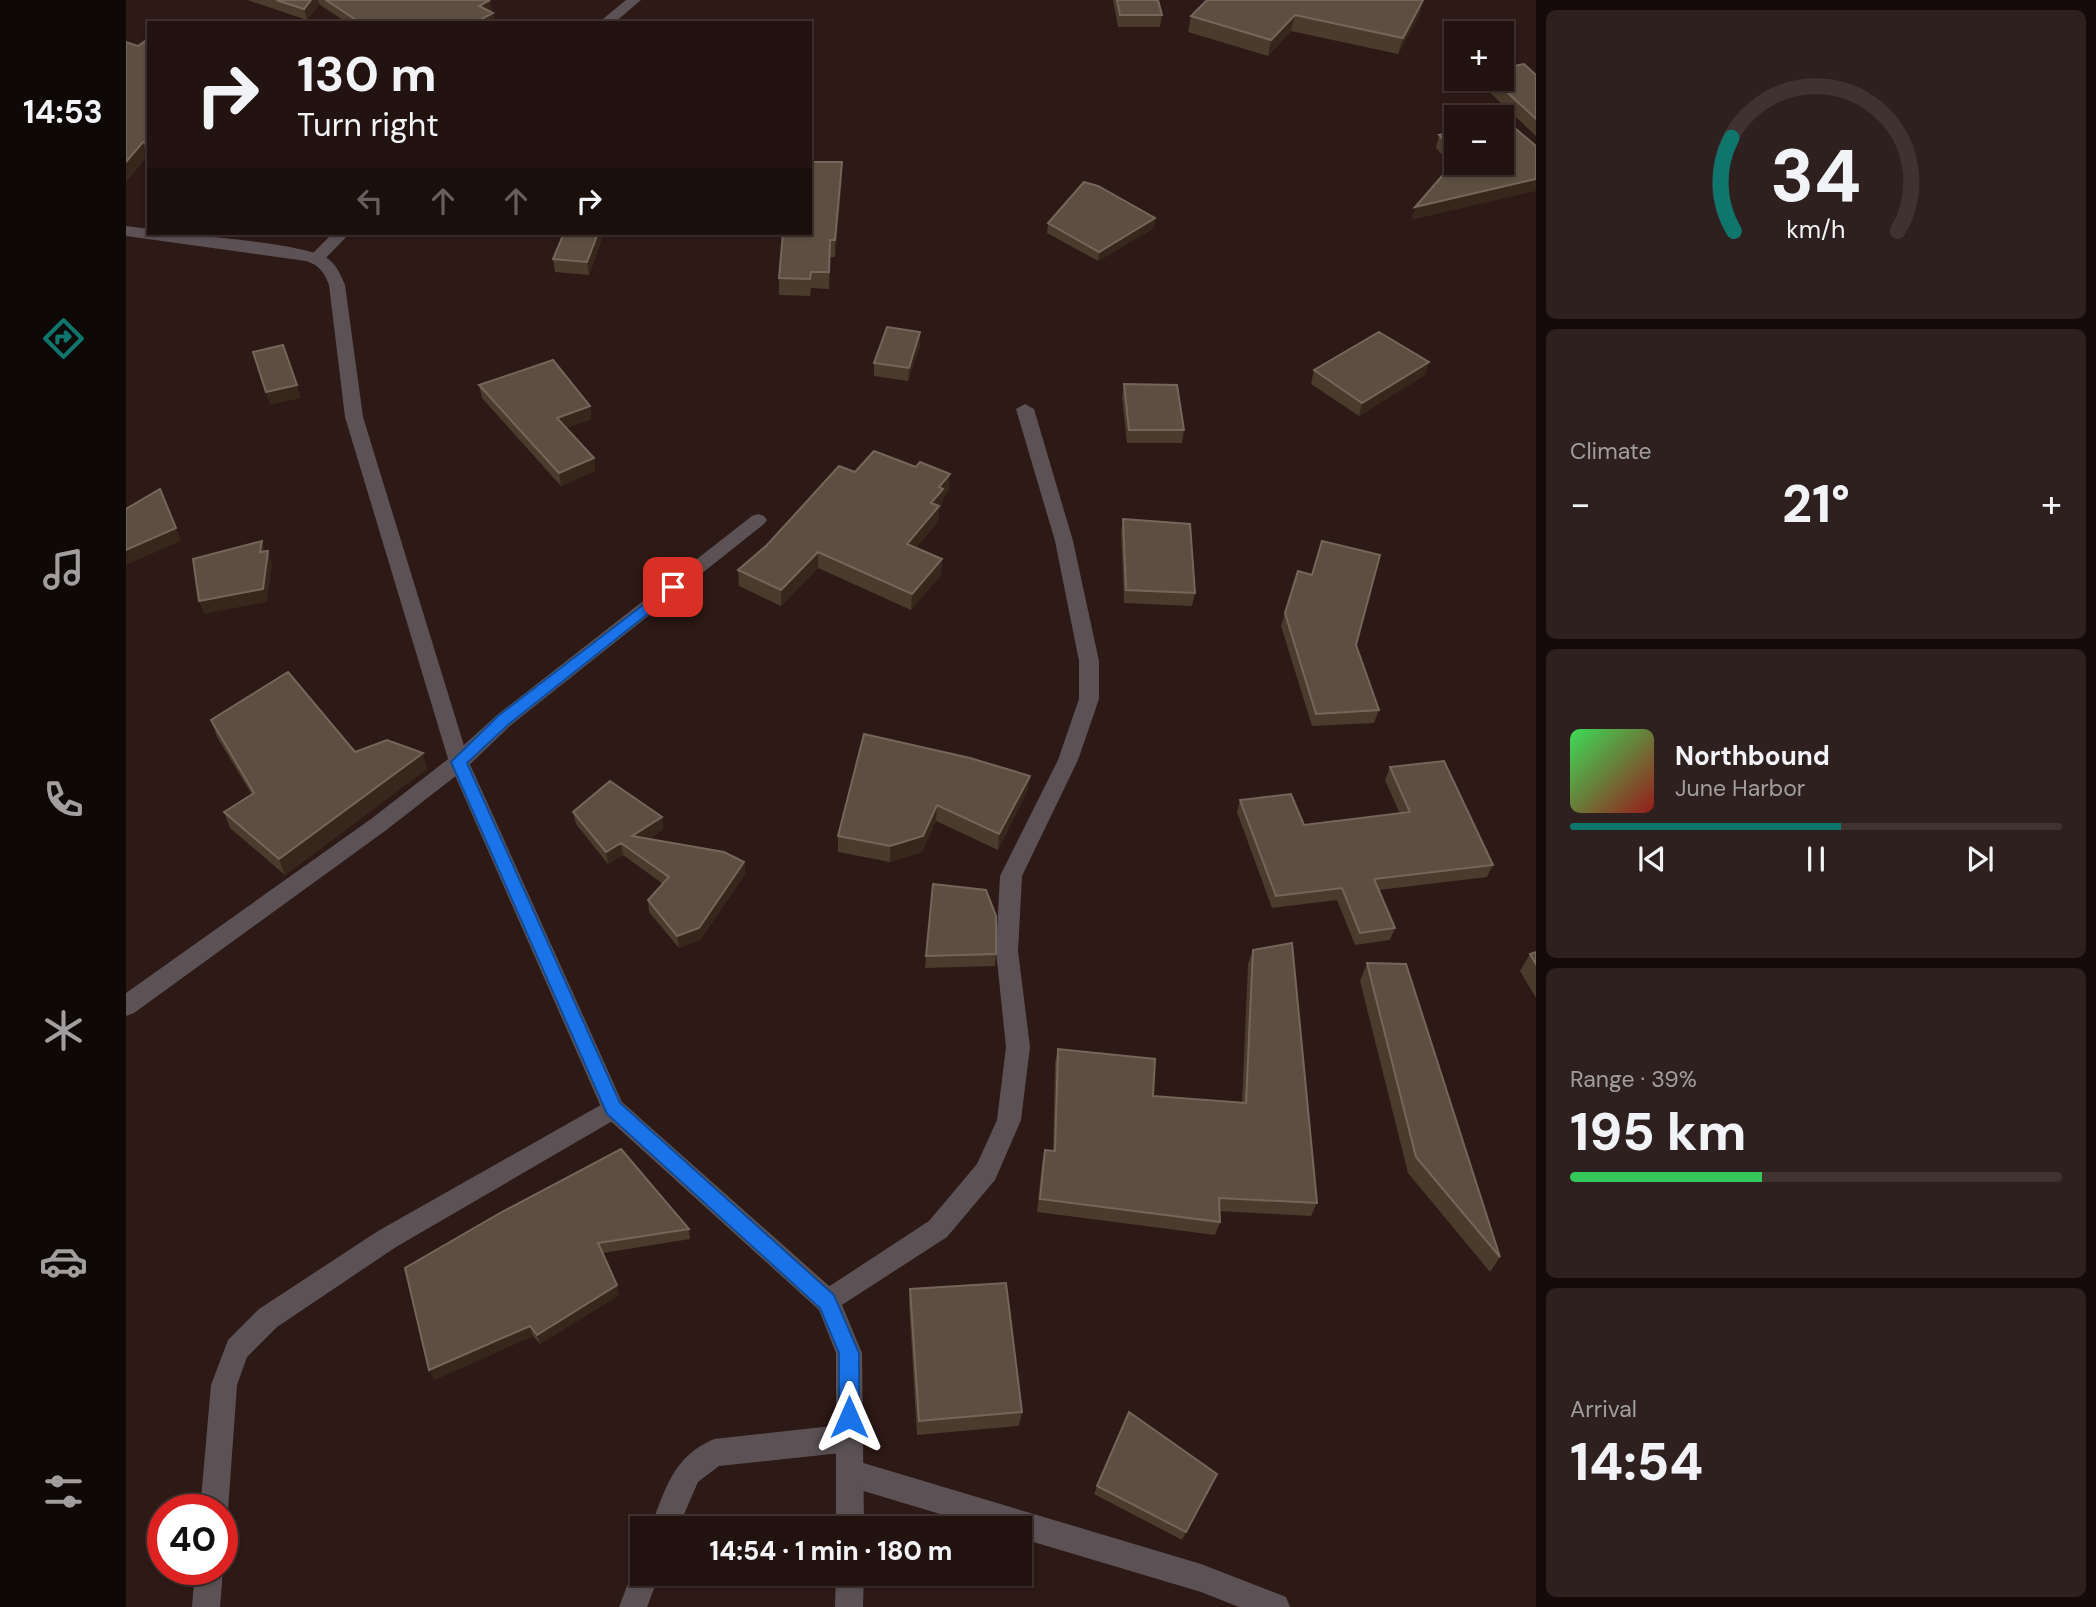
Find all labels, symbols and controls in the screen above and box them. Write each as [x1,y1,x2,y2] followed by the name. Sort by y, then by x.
[1444,21,1514,175] map controls
[1444,21,1514,91] button: +
[297,42,437,106] text: 130 m
[182,49,273,140] icon: right
[23,91,103,133] text: 14:53
[297,104,439,146] text: Turn right
[1444,105,1514,175] button: −
[1770,129,1862,224] text: 34
[351,182,389,220] icon: left
[424,182,462,220] icon: ahead
[497,182,535,220] icon: ahead
[570,182,608,220] icon: right
[1786,213,1846,246] text: km/h
[39,314,88,363] icon: directions
[1570,436,1652,466] text: Climate
[1782,470,1850,538] text: 21°
[1570,479,1591,529] text: −
[2041,479,2062,529] text: +
[39,545,88,594] icon: music
[643,557,703,617] pin
[654,568,692,606] icon: arrive
[1675,739,1830,773] text: Northbound
[1675,773,1805,803] text: June Harbor
[39,775,88,824] icon: phone
[1633,840,1671,878] icon: previous
[1797,840,1835,878] icon: pause
[1961,840,1999,878] icon: next
[39,1006,88,1055] icon: climate
[1570,1064,1697,1094] text: Range · 39%
[1570,1098,1746,1166] text: 195 km
[39,1237,88,1286] icon: car
[812,1380,886,1454] position arrow
[1570,1394,1637,1424] text: Arrival
[1570,1428,1703,1496] text: 14:54
[39,1467,88,1516] icon: filters
[147,1494,238,1585] speed limit sign: 40
[710,1534,952,1568] text: 14:54 · 1 min · 180 m

